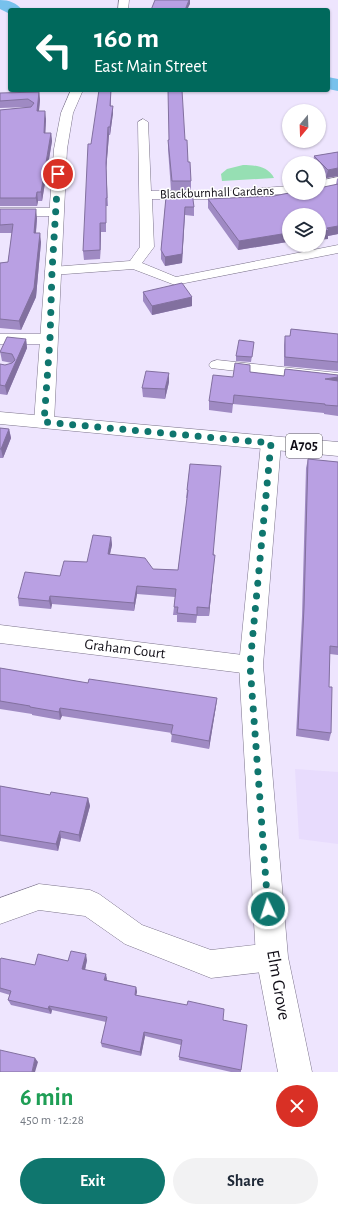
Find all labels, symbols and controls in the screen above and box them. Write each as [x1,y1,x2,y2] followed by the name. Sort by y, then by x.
[28,24,80,76] icon: left
[94,25,159,53] text: 160 m
[94,58,207,76] text: East Main Street
[282,104,326,148] north arrow
[282,104,326,252] map controls
[282,156,326,200] button: search
[41,157,75,191] pin
[47,163,69,185] icon: arrive
[160,184,275,201] street label: Blackburnhall Gardens
[282,208,326,252] button: layers
[286,434,322,458] road number: A705
[84,637,167,661] street label: Graham Court
[247,888,289,930] position arrow
[263,948,293,1022] street label: Elm Grove
[276,1085,318,1127] button: close
[20,1086,74,1110] text: 6 min
[20,1114,84,1127] text: 450 m · 12:28
[20,1158,165,1204] button: Exit
[173,1158,318,1204] button: Share

